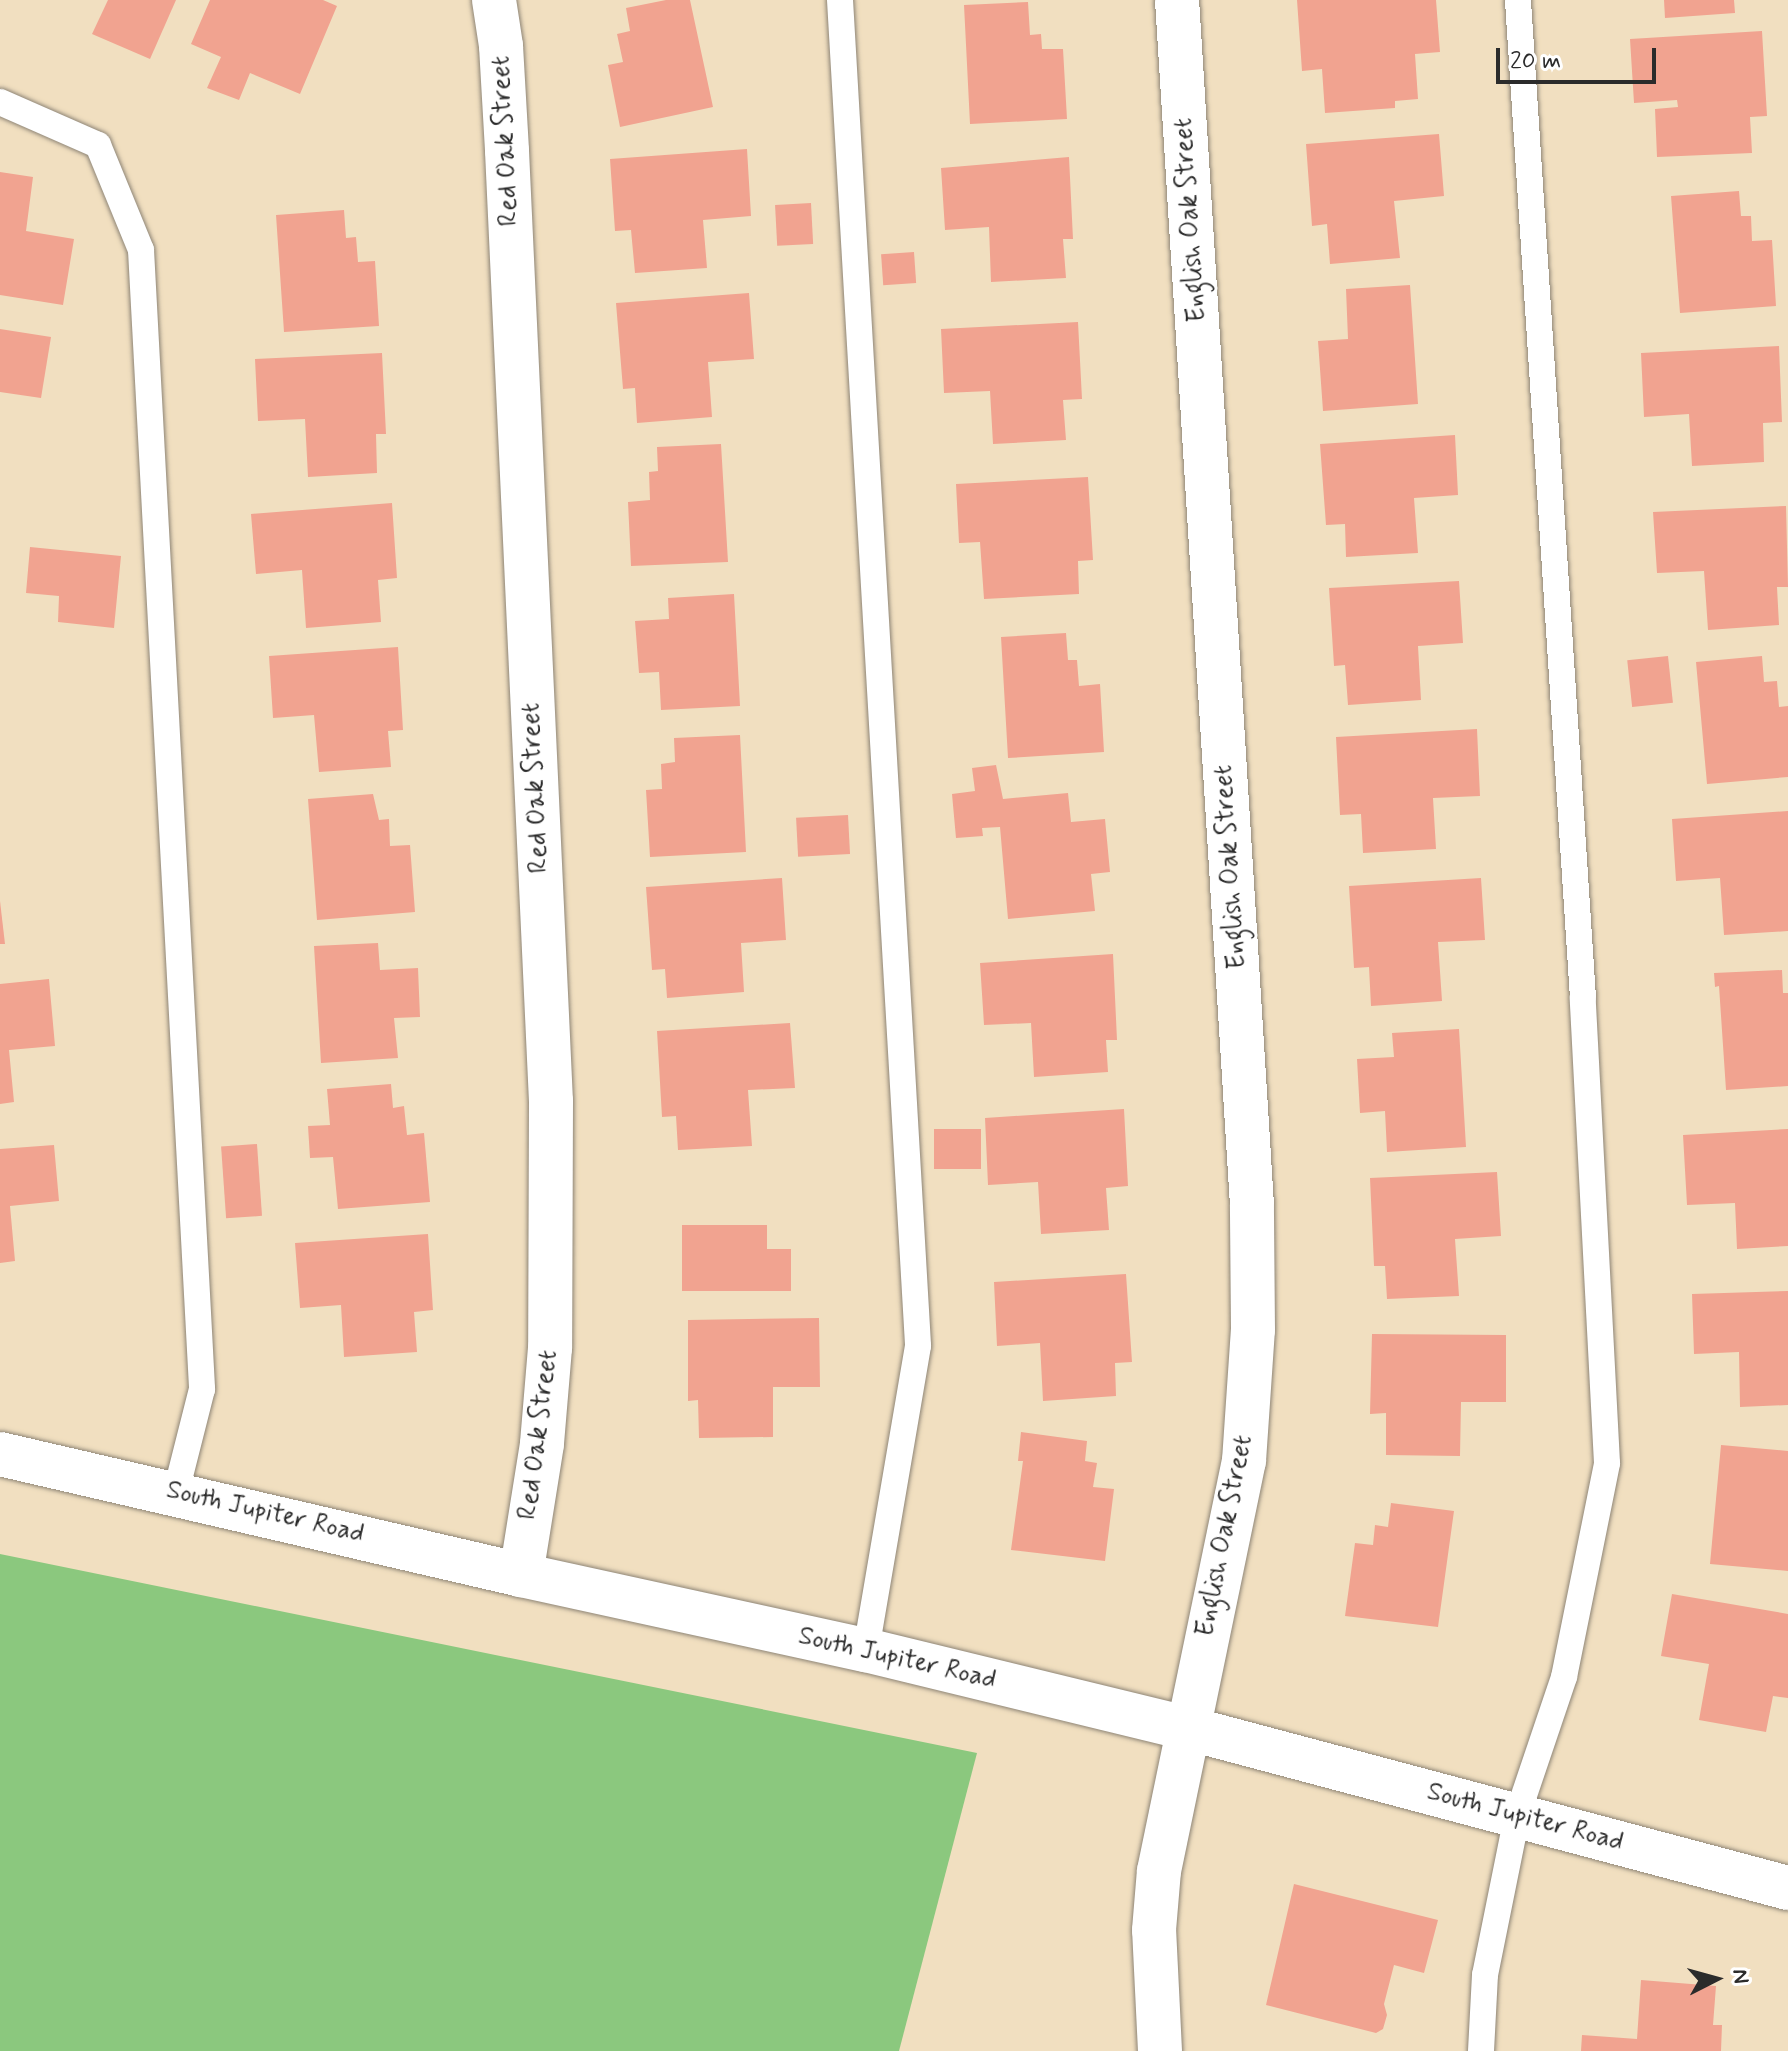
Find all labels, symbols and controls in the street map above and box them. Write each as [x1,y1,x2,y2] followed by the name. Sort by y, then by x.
[1500,32,1660,82] scale bar
[1510,46,1561,77] text: 20 m
[486,54,526,228] street label: Red Oak Street
[1168,115,1214,325] street label: English Oak Street
[516,701,556,875] street label: Red Oak Street
[1208,762,1254,972] street label: English Oak Street
[513,1347,565,1523] street label: Red Oak Street
[1190,1430,1260,1642] street label: English Oak Street
[163,1475,367,1551] street label: South Jupiter Road
[795,1621,999,1697] street label: South Jupiter Road
[1423,1777,1627,1859] street label: South Jupiter Road
[1676,1939,1756,2019] north arrow
[1725,1968,1755,1985] text: N

